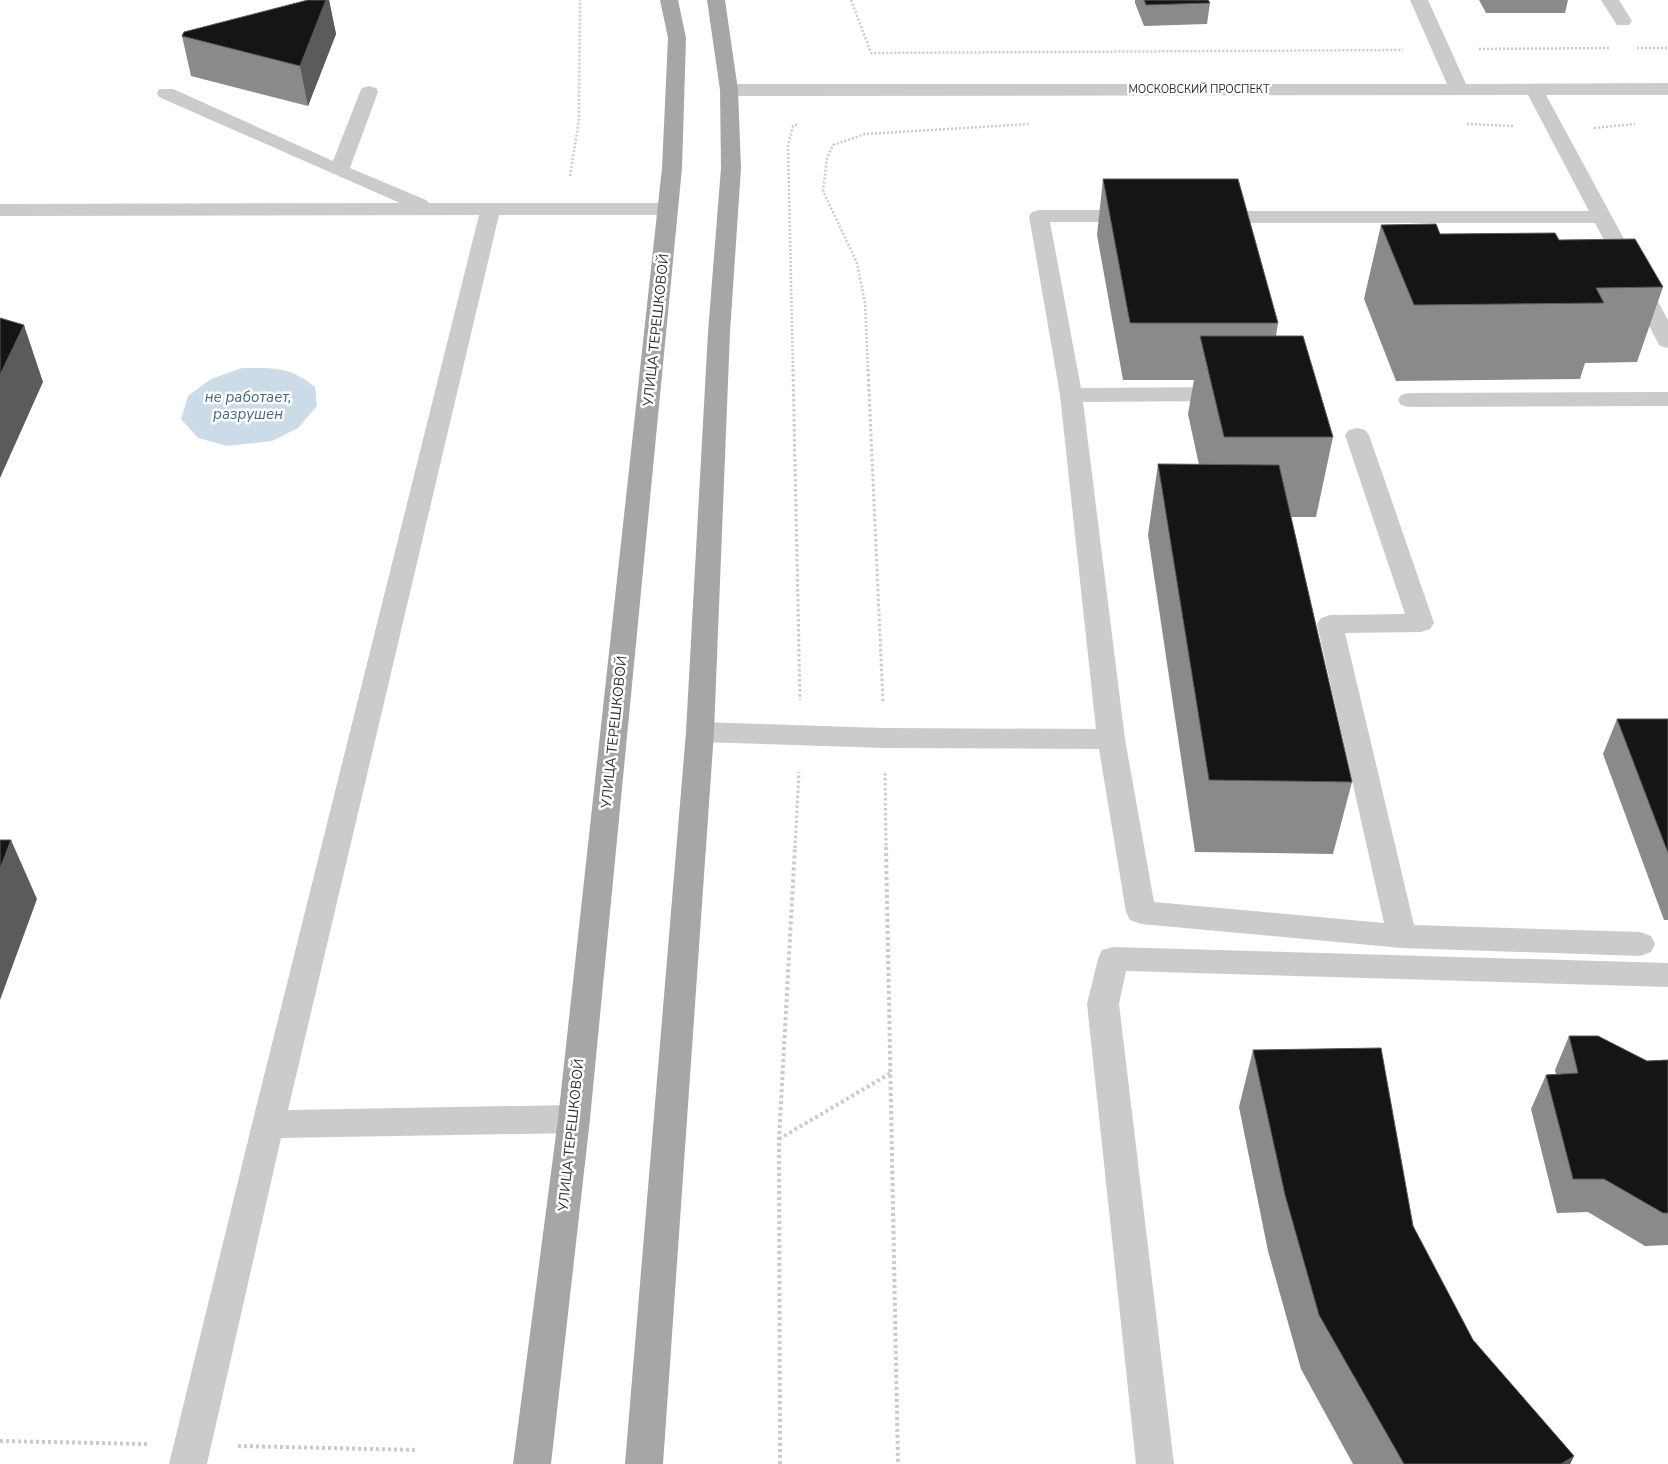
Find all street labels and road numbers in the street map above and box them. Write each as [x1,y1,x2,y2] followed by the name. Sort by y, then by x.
[1128,82,1270,97] street label: МОСКОВСКИЙ ПРОСПЕКТ
[638,253,673,408] street label: УЛИЦА ТЕРЕШКОВОЙ
[596,655,631,810] street label: УЛИЦА ТЕРЕШКОВОЙ
[553,1058,588,1213] street label: УЛИЦА ТЕРЕШКОВОЙ

